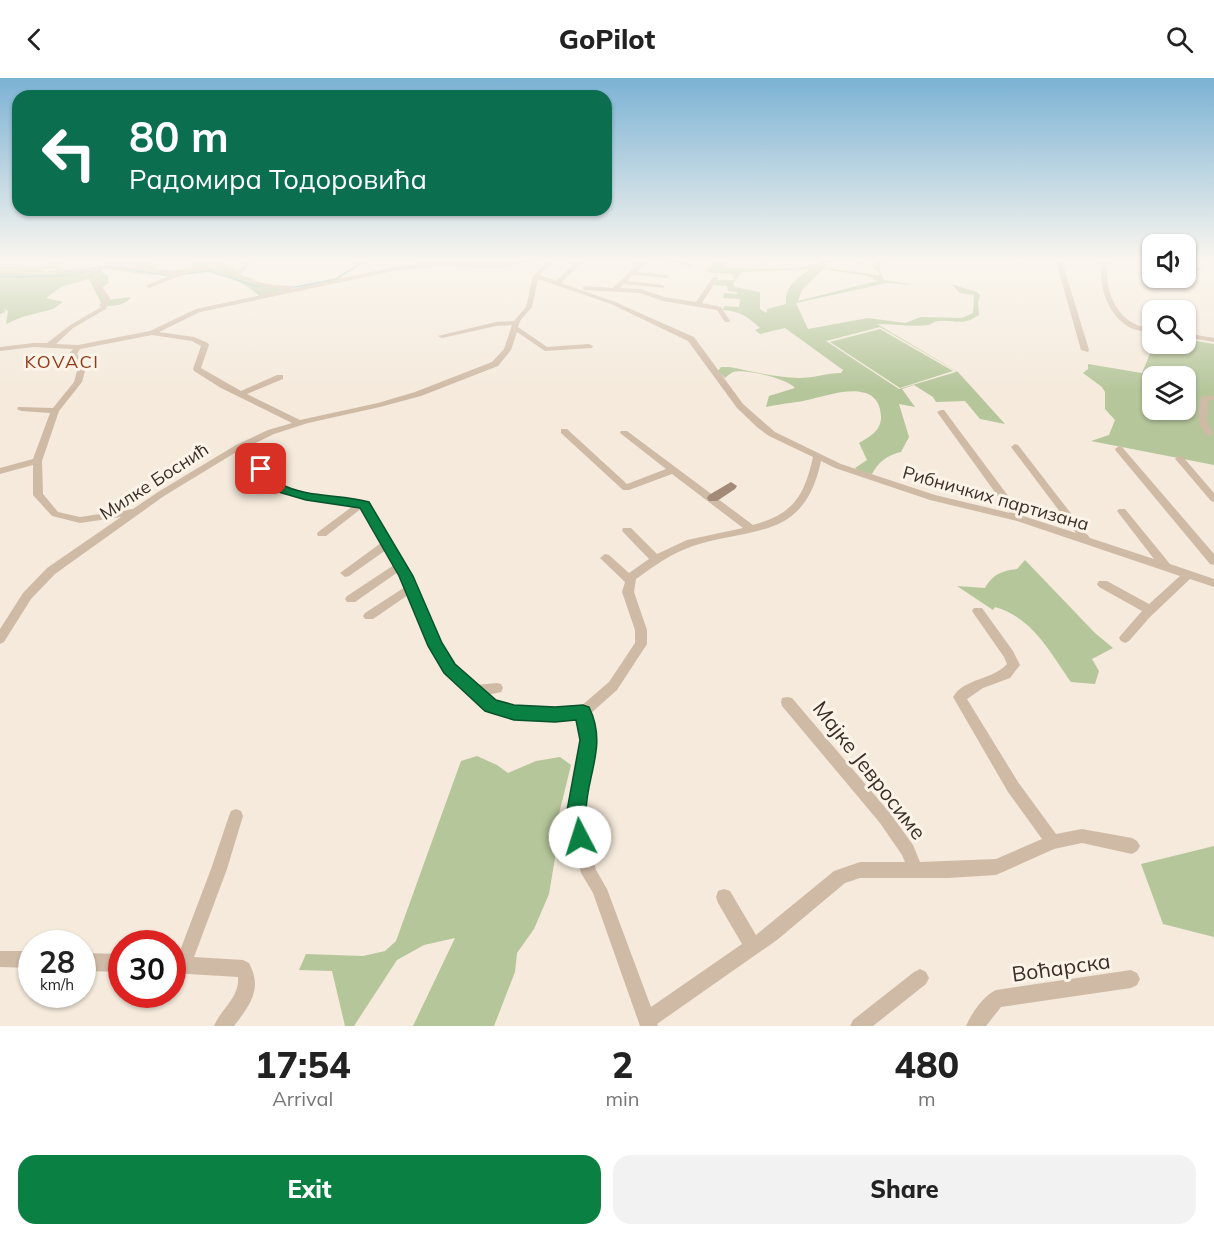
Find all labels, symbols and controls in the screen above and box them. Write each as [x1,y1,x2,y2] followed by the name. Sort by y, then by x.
[559,22,655,56] text: GoPilot
[18,23,51,56] icon: back
[1163,23,1196,56] icon: search
[129,110,229,163] text: 80 m
[30,114,108,192] icon: left
[129,162,427,196] text: Радомира Тодоровића
[1142,234,1196,420] map controls
[1142,234,1196,288] button: sound
[1142,300,1196,354] button: search
[24,350,100,373] district label: KOVACI
[1142,366,1196,420] button: layers
[95,437,213,525] street label: Милке Боснић
[235,443,286,494] pin
[244,452,277,485] icon: arrive
[900,460,1092,536] street label: Рибничких партизана
[808,696,932,844] street label: Мајке Јевросиме
[548,805,612,869] position arrow
[108,930,186,1008] speed limit sign: 30
[39,943,75,981] text: 28
[1010,947,1112,987] street label: Воћарска
[40,975,74,994] text: km/h
[255,1042,351,1087] text: 17:54
[612,1042,633,1087] text: 2
[894,1042,959,1087] text: 480
[272,1086,333,1111] text: Arrival
[605,1086,640,1111] text: min
[918,1086,936,1111] text: m
[18,1155,601,1224] button: Exit
[613,1155,1196,1224] button: Share

